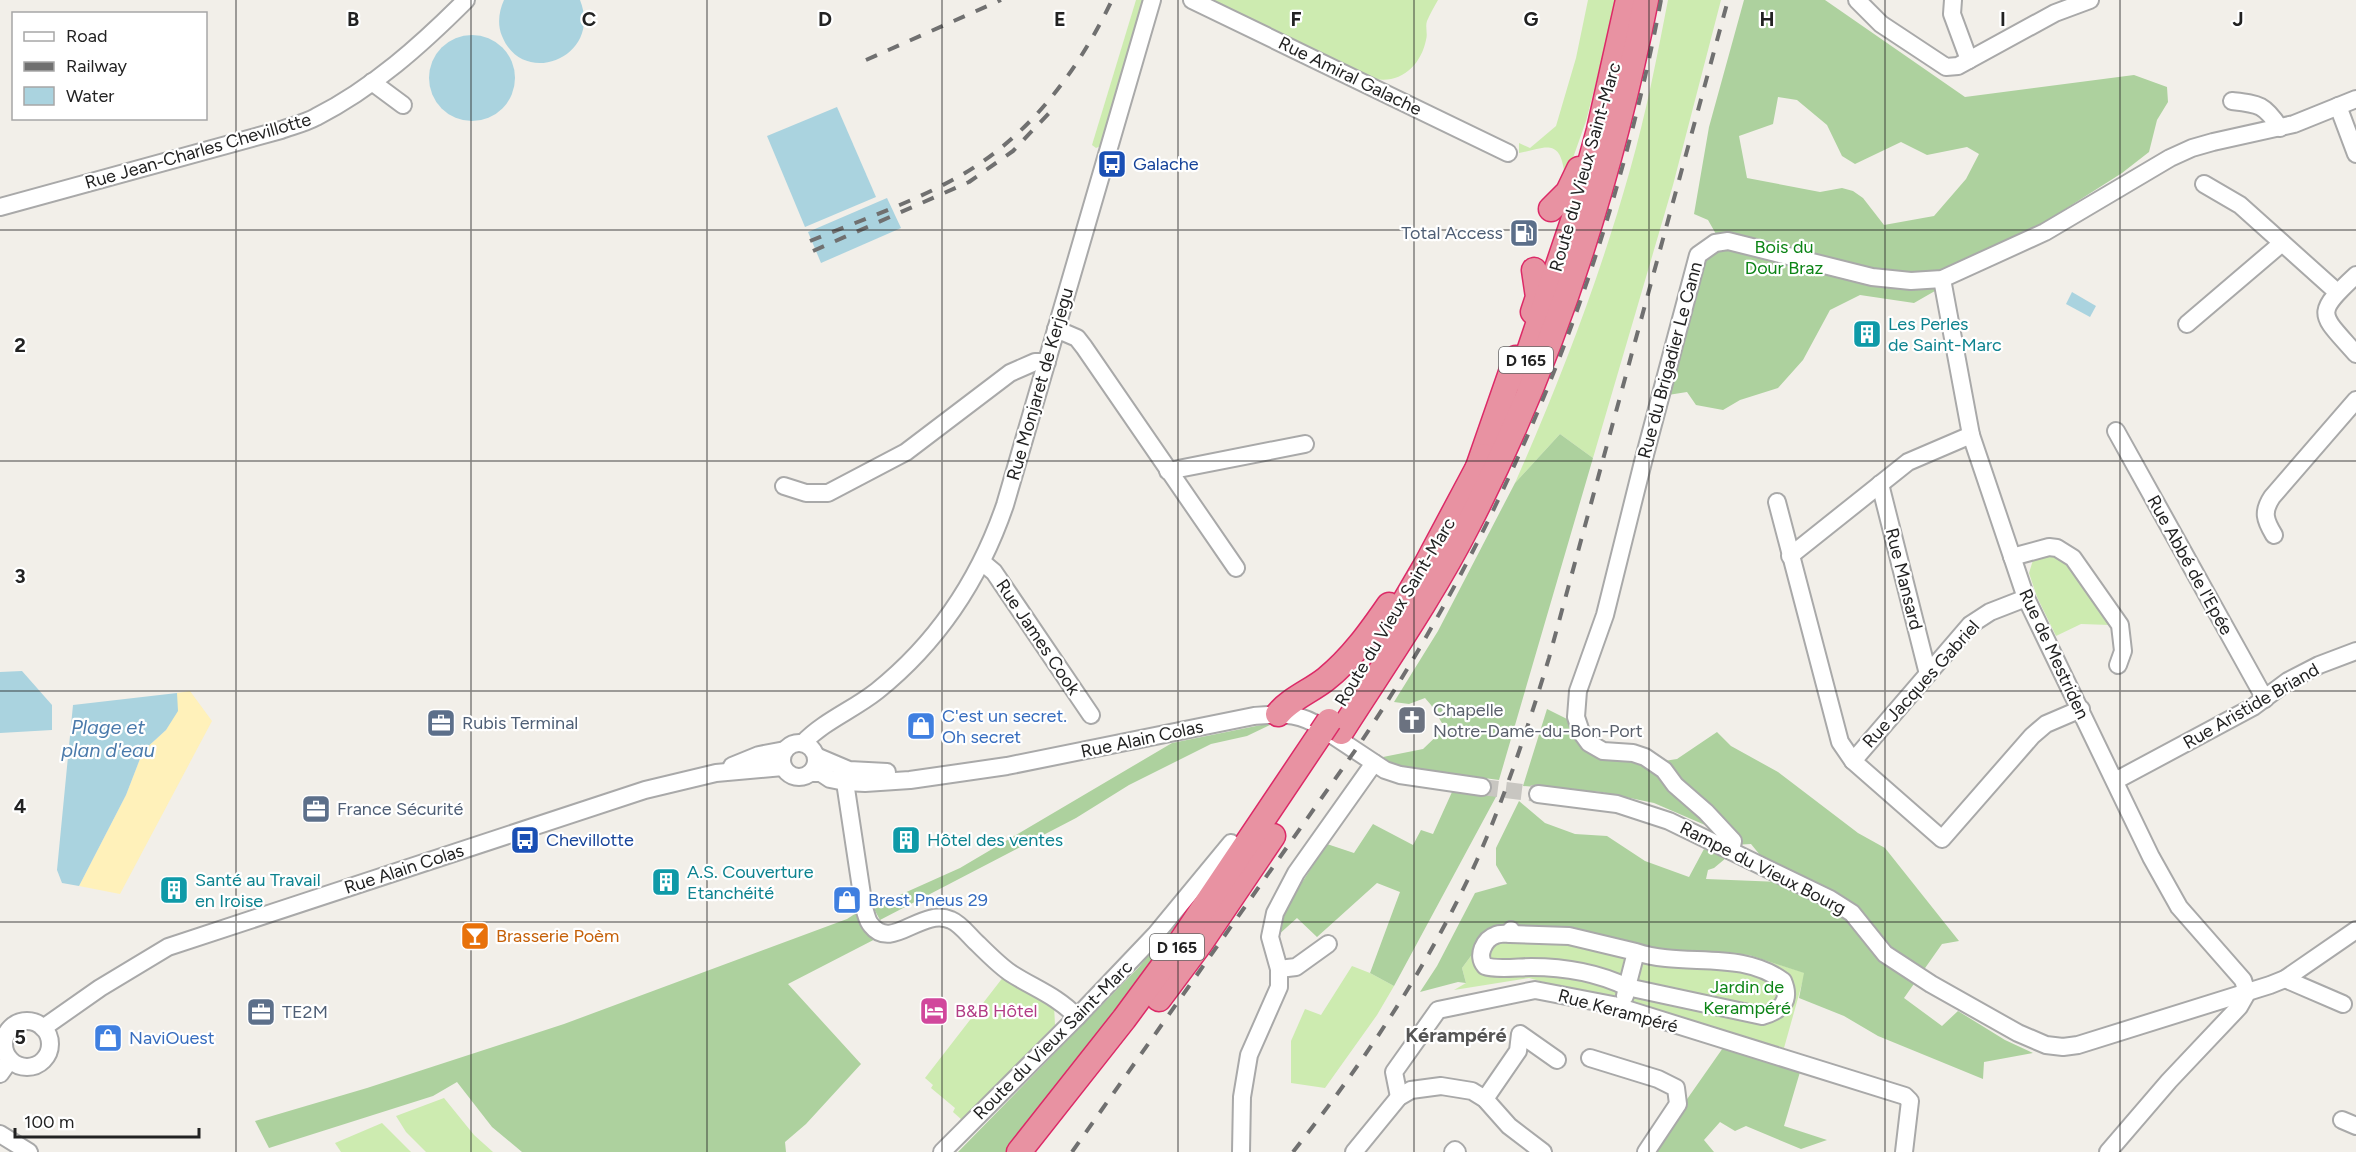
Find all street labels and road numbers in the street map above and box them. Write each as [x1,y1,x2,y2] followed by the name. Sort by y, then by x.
[1275,32,1425,120] street label: Rue Amiral Galache
[1545,60,1625,274] street label: Route du Vieux Saint-Marc
[82,108,314,194] street label: Rue Jean-Charles Chevillotte
[1633,259,1707,461] street label: Rue du Brigadier Le Cann
[1002,285,1078,483] street label: Rue Monjaret de Kerjegu
[1499,347,1553,373] road number: D 165
[2142,491,2238,639] street label: Rue Abbé de l'Epée
[1330,513,1460,710] street label: Route du Vieux Saint-Marc
[1881,526,1927,632] street label: Rue Mansard
[991,575,1085,699] street label: Rue James Cook
[2014,585,2094,723] street label: Rue de Mestriden
[1858,616,1984,752] street label: Rue Jacques Gabriel
[2179,658,2323,754] street label: Rue Aristide Briand
[1079,715,1205,763] street label: Rue Alain Colas
[1676,817,1850,919] street label: Rampe du Vieux Bourg
[341,839,467,899] street label: Rue Alain Colas
[1150,934,1204,960] road number: D 165
[969,956,1137,1124] street label: Route du Vieux Saint-Marc
[1556,984,1681,1038] street label: Rue Kerampéré

